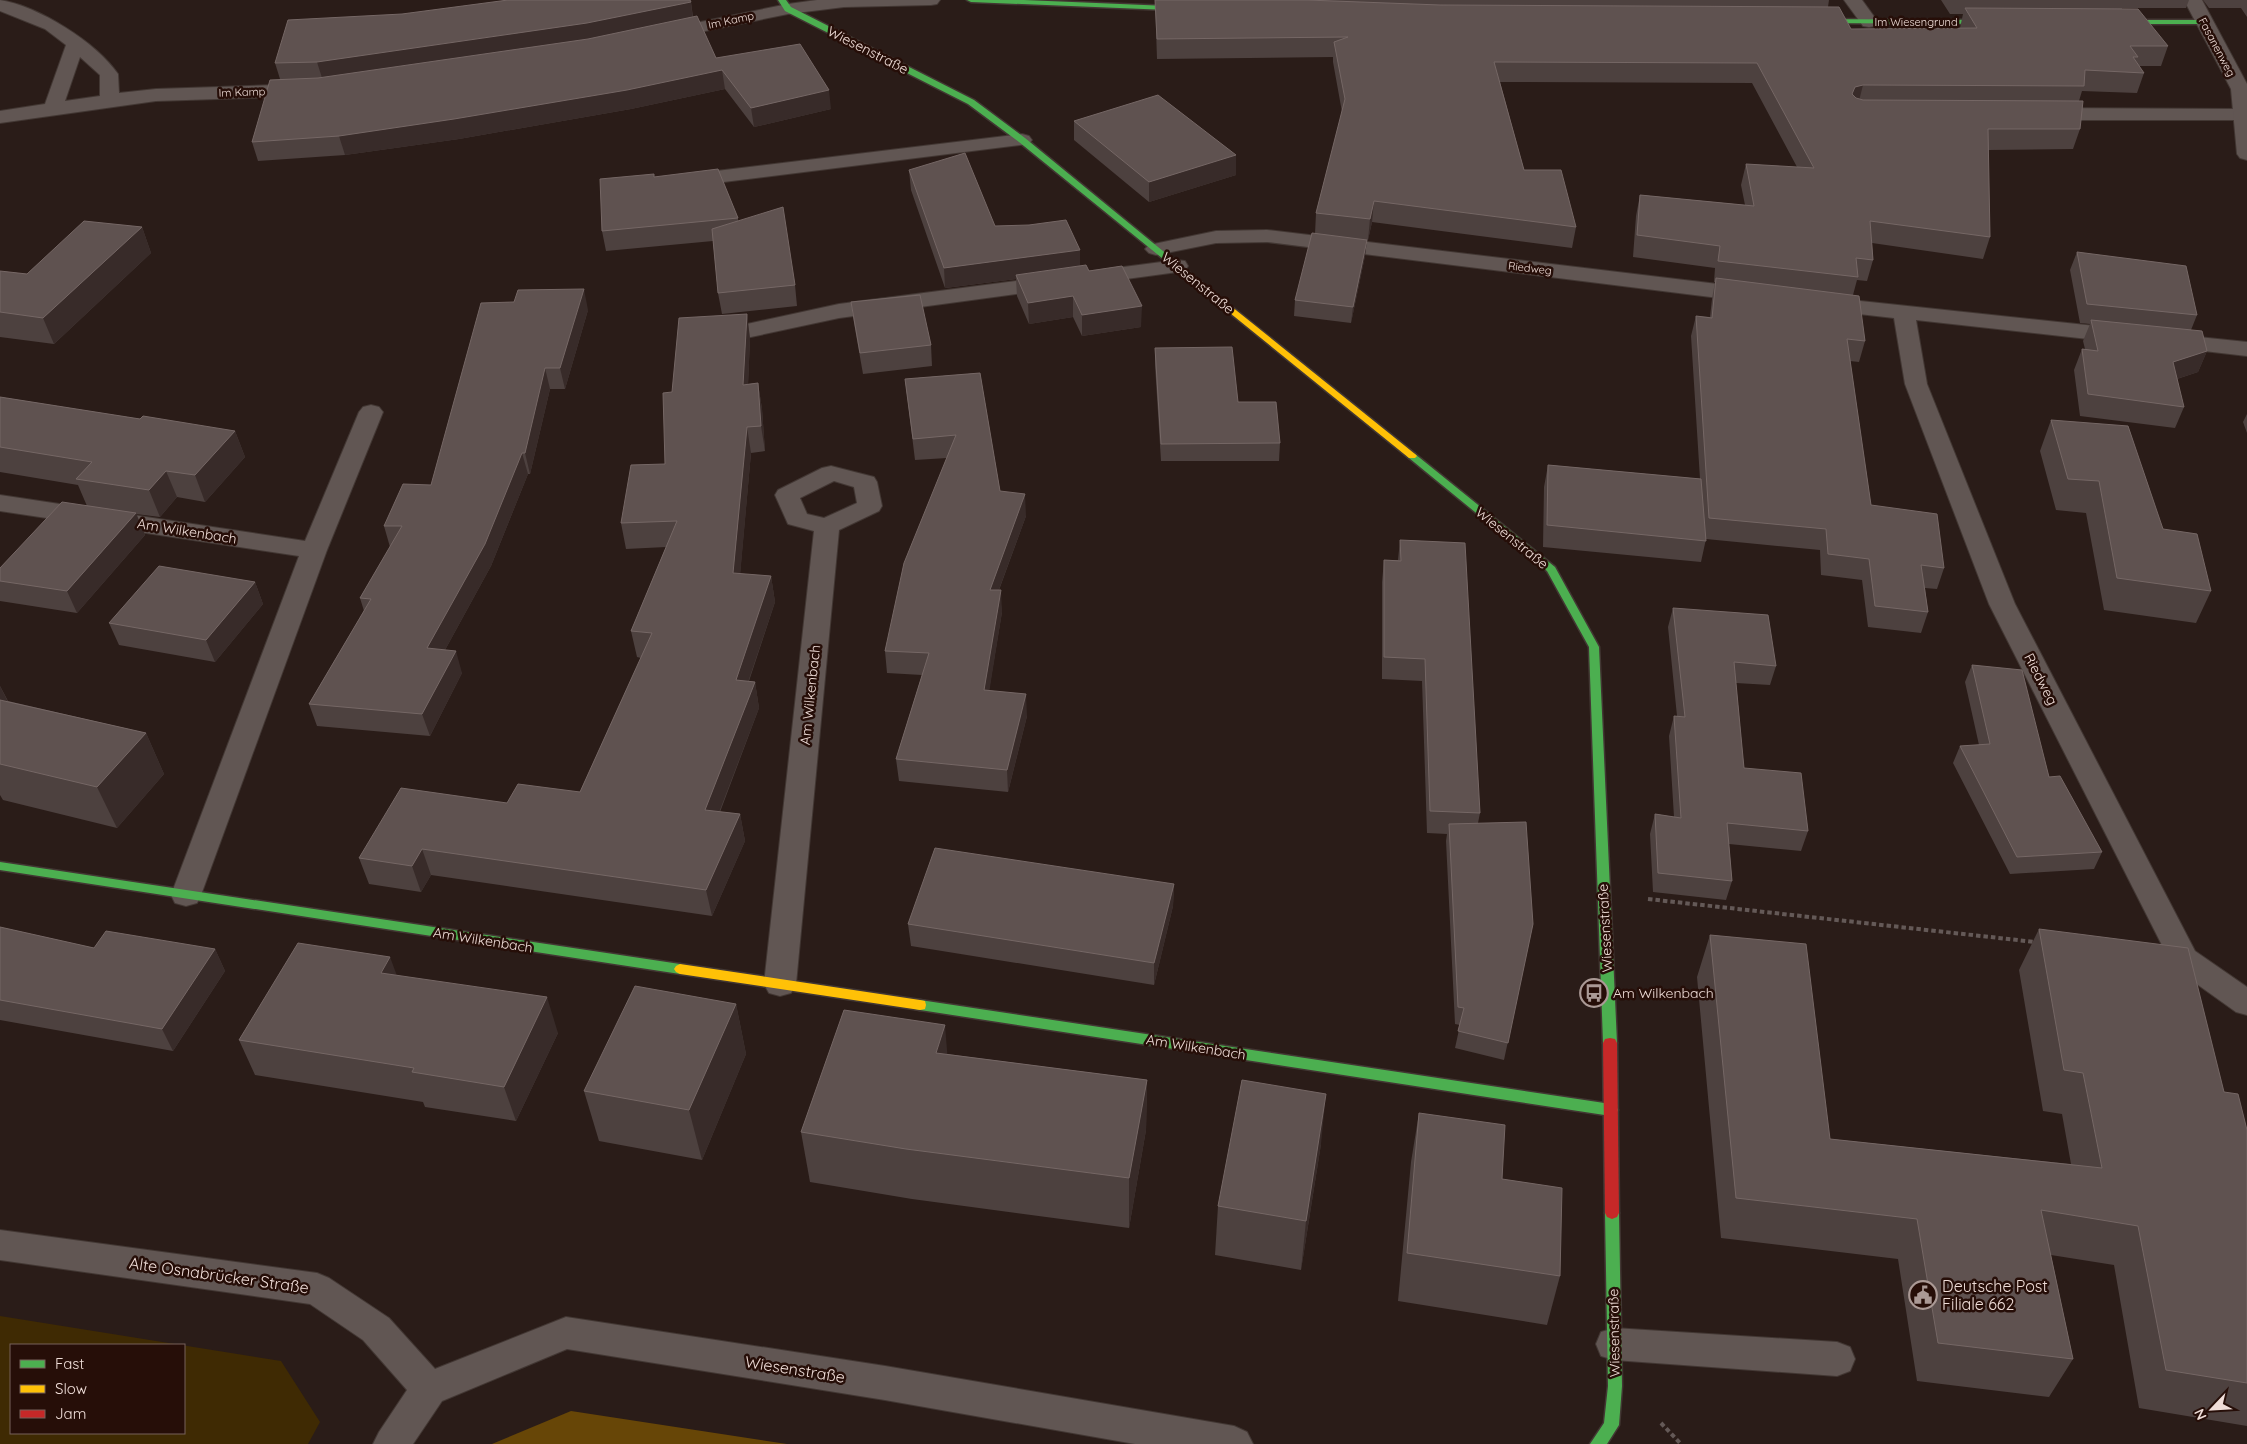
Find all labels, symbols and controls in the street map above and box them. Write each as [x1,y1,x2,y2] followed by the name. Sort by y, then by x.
[707,8,756,32] street label: Im Kamp
[1874,15,1958,29] street label: Im Wiesengrund
[2196,15,2238,79] street label: Fasanenweg
[825,22,912,78] street label: Wiesenstraße
[218,84,266,100] street label: Im Kamp
[1158,248,1238,318] street label: Wiesenstraße
[1507,258,1553,278] street label: Riedweg
[1472,503,1552,573] street label: Wiesenstraße
[136,514,238,548] street label: Am Wilkenbach
[796,644,824,746] street label: Am Wilkenbach
[2020,650,2062,708] street label: Riedweg
[1594,883,1616,973] street label: Wiesenstraße
[432,923,534,957] street label: Am Wilkenbach
[1579,978,1609,1008] bus stop icon: Am Wilkenbach
[1613,984,1714,1002] place label: Am Wilkenbach
[1145,1030,1247,1064] street label: Am Wilkenbach
[128,1252,310,1298] street label: Alte Osnabrücker Straße
[1942,1276,2048,1314] place label: Deutsche Post Filiale 662
[1908,1280,1938,1310] public building icon: Deutsche Post Filiale 662
[1604,1289,1624,1377] street label: Wiesenstraße
[10,1344,185,1434] legend
[744,1351,846,1387] street label: Wiesenstraße
[55,1354,84,1373] text: Fast
[55,1379,87,1398] text: Slow
[2187,1384,2237,1434] north arrow
[55,1404,86,1423] text: Jam
[2190,1406,2211,1423] text: N

